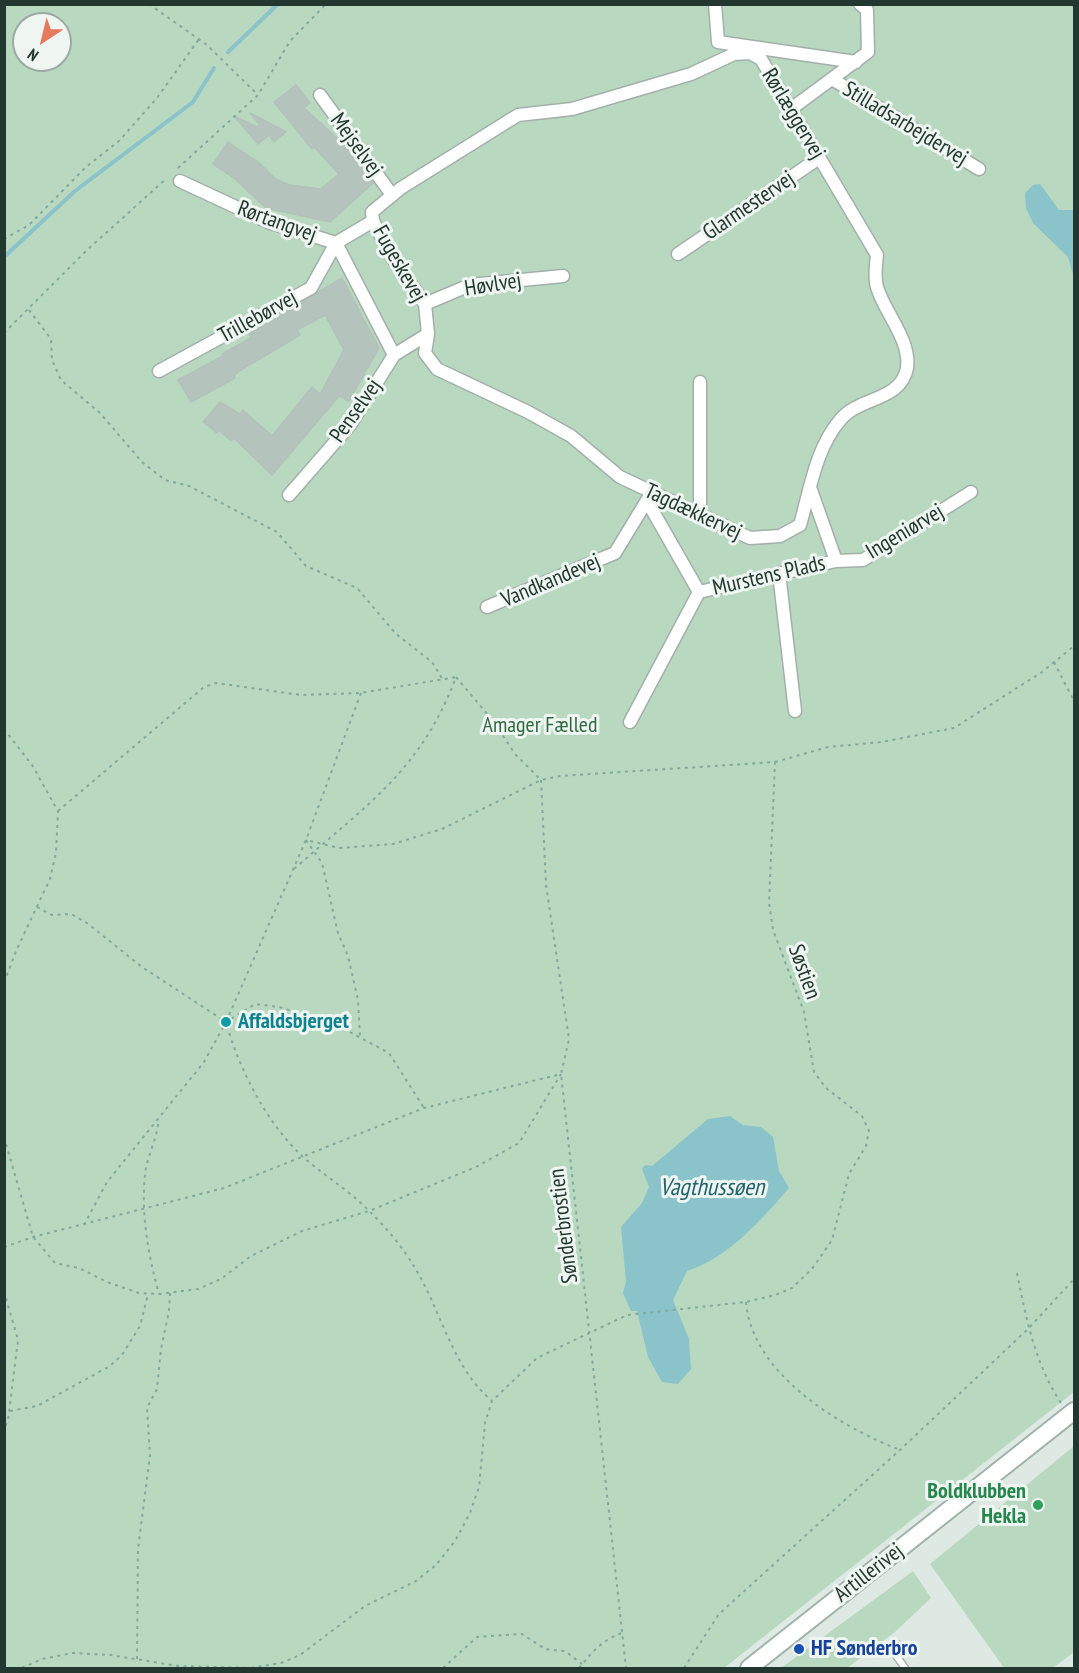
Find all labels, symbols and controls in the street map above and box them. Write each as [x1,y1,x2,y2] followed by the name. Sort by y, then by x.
[12,12,72,72] north arrow
[24,44,42,66] text: N
[756,64,830,164] street label: Rørlæggervej
[838,76,972,172] street label: Stilladsarbejdervej
[324,108,388,182] street label: Mejselvej
[698,166,800,246] street label: Glarmestervej
[234,196,320,248] street label: Rørtangvej
[367,221,431,307] street label: Fugeskevej
[463,267,523,303] street label: Høvlvej
[214,285,302,349] street label: Trillebørvej
[325,374,387,448] street label: Penselvej
[640,478,746,546] street label: Tagdækkervej
[861,499,949,565] street label: Ingeniørvej
[498,548,604,614] street label: Vandkandevej
[710,550,828,602] street label: Murstens Plads
[483,713,597,739] park label: Amager Fælled
[782,941,826,1003] street label: Søstien
[238,1009,349,1035] place label: Affaldsbjerget
[219,1015,233,1029] marker: Affaldsbjerget
[544,1167,584,1285] street label: Sønderbrostien
[660,1174,764,1202] water label: Vagthussøen
[927,1479,1026,1530] place label: Boldklubben Hekla
[1031,1498,1045,1512] marker: Boldklubben Hekla
[829,1538,909,1608] street label: Artillerivej
[811,1636,917,1662] place label: HF Sønderbro
[792,1642,806,1656] marker: HF Sønderbro

